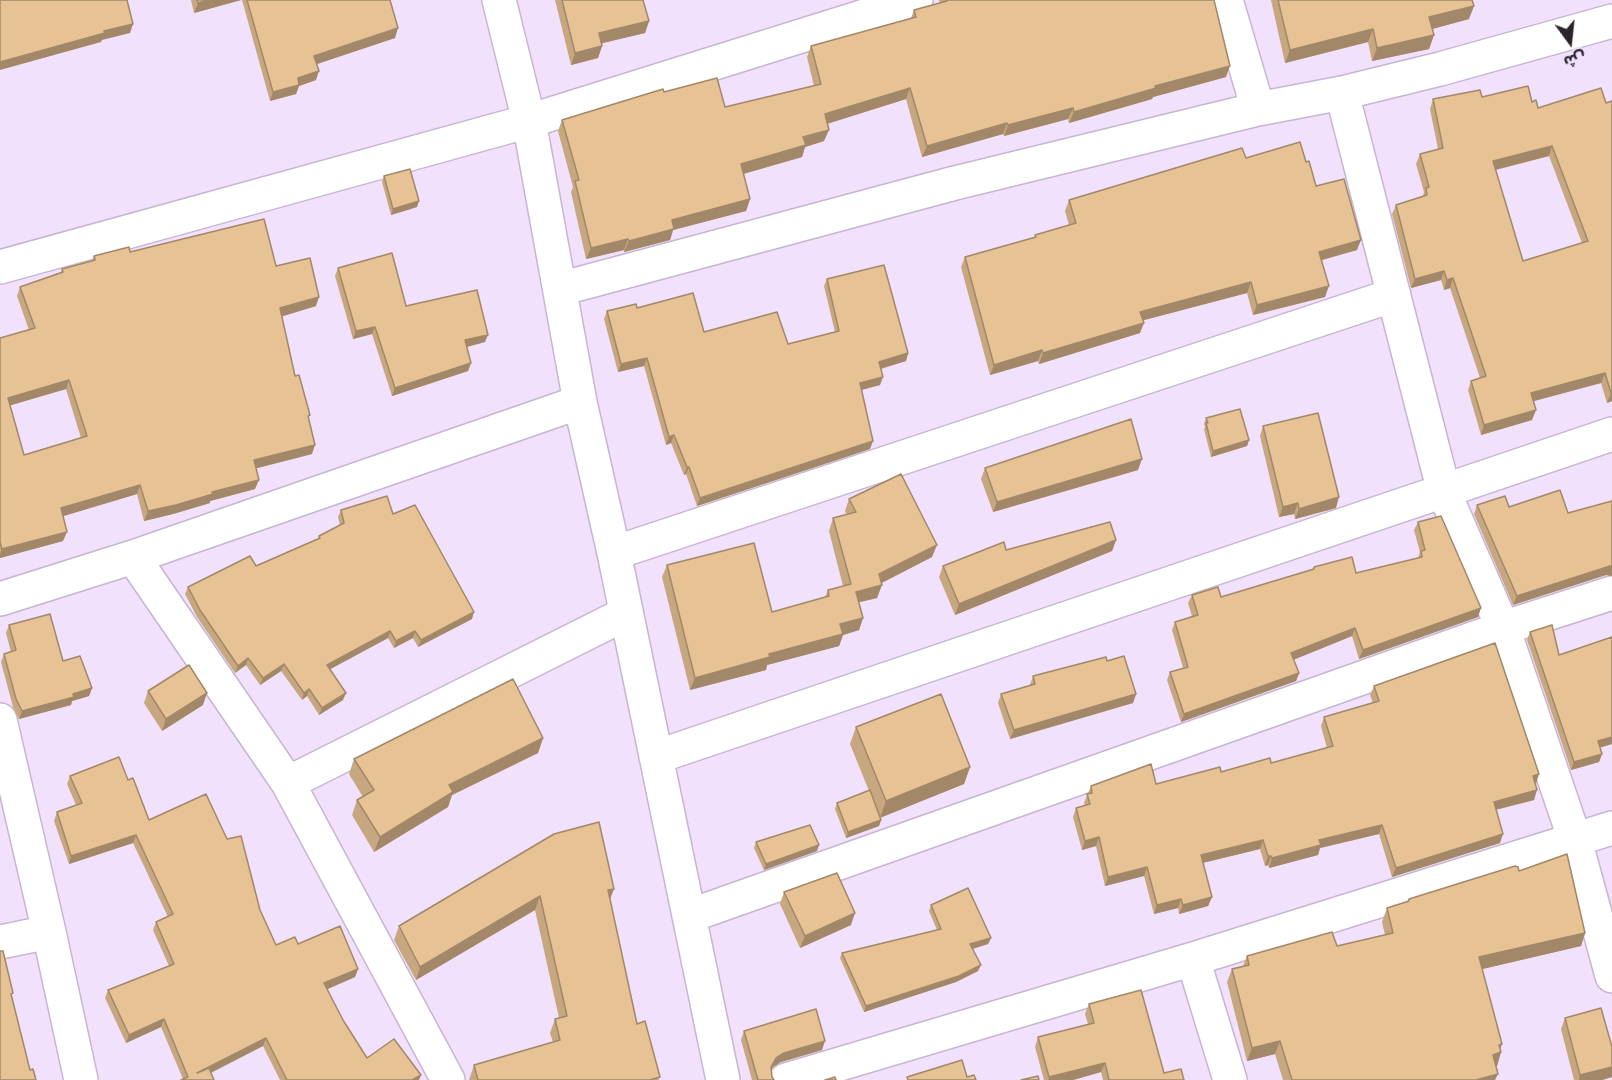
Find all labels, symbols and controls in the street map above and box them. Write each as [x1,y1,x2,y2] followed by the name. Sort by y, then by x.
[1540,12,1600,72] north arrow
[1562,48,1588,72] text: ش

